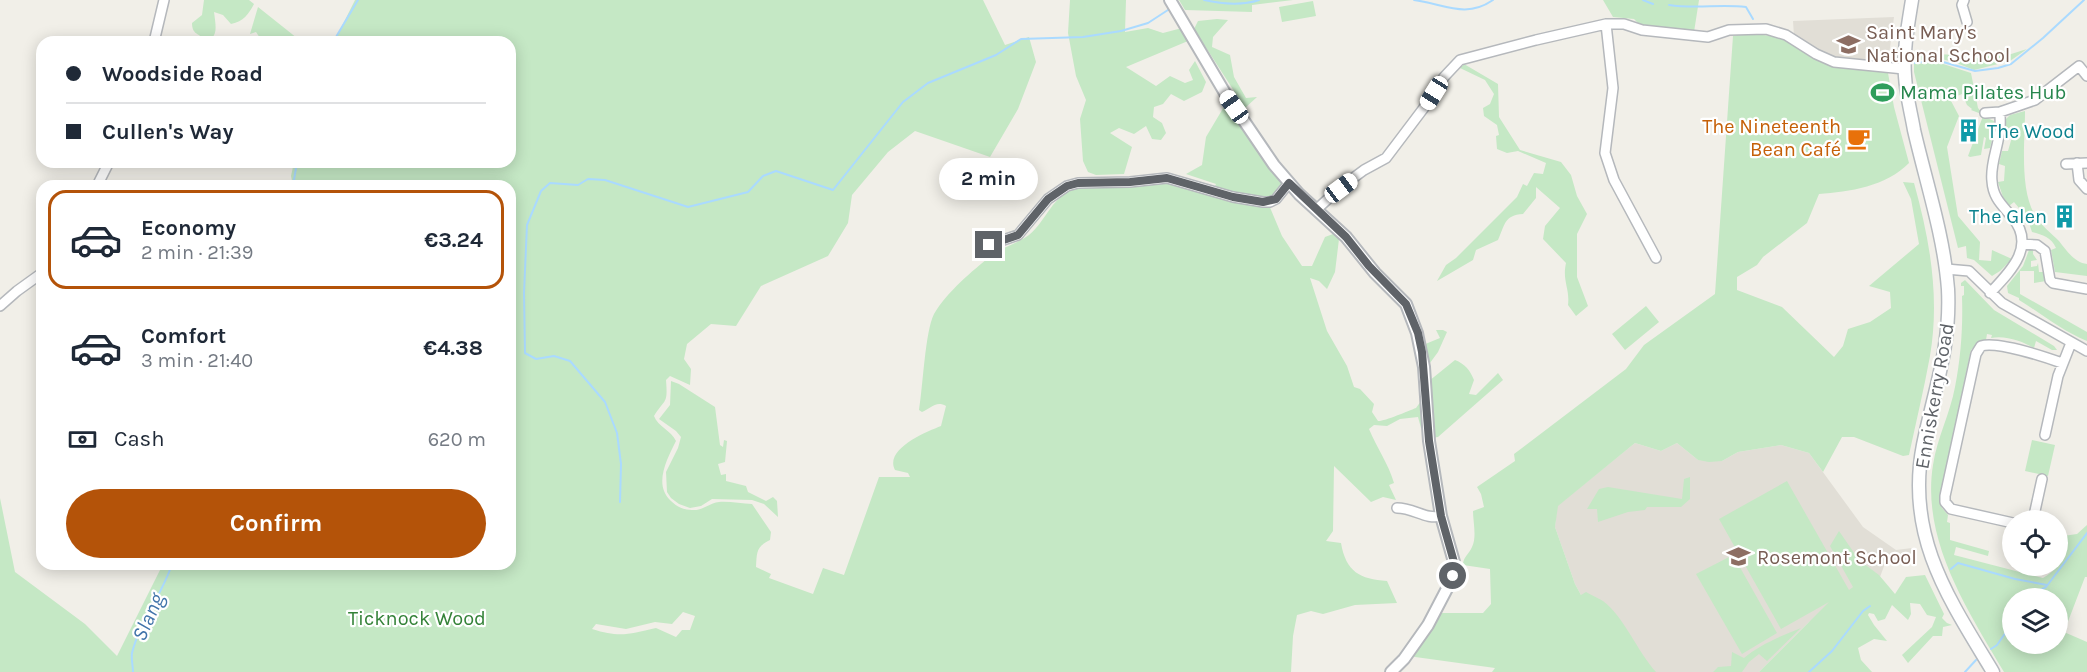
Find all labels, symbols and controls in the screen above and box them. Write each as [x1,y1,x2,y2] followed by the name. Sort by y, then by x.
[1866,21,2010,67] place label: Saint Mary's National School
[1835,31,1861,57] school or university icon: Saint Mary's National School
[102,61,263,87] text: Woodside Road
[1417,73,1451,113] car
[1869,79,1895,105] sports icon: Mama Pilates Hub
[1900,81,2066,104] place label: Mama Pilates Hub
[1216,87,1252,127] car
[1702,115,1841,161] place label: The Nineteenth Bean Café
[1956,118,1982,144] building icon: The Wood
[102,119,234,145] text: Cullen's Way
[1987,120,2075,143] place label: The Wood
[1846,125,1872,151] cafe icon: The Nineteenth Bean Café
[940,158,1038,200] callout: 2 min
[961,167,1016,190] text: 2 min
[1321,170,1361,206] car
[2052,203,2078,229] building icon: The Glen
[1969,205,2047,228] place label: The Glen
[69,213,123,267] icon: car
[141,215,236,241] text: Economy
[424,227,483,253] text: €3.24
[975,231,1002,258] route end
[141,241,253,264] text: 2 min · 21:39
[69,321,123,375] icon: car
[1910,321,1959,471] street label: Enniskerry Road
[141,323,226,349] text: Comfort
[423,335,483,361] text: €4.38
[141,349,253,372] text: 3 min · 21:40
[66,423,99,456] icon: cash
[114,426,164,452] text: Cash
[428,428,486,451] text: 620 m
[66,489,486,558] button: Confirm
[2002,510,2068,654] map controls
[2002,510,2068,576] button: locate
[1726,544,1752,570] school or university icon: Rosemont School
[1757,546,1917,569] place label: Rosemont School
[1439,562,1466,589] route start
[127,588,170,644] water label: Slang
[2002,588,2068,654] button: layers
[348,607,486,630] park label: Ticknock Wood

